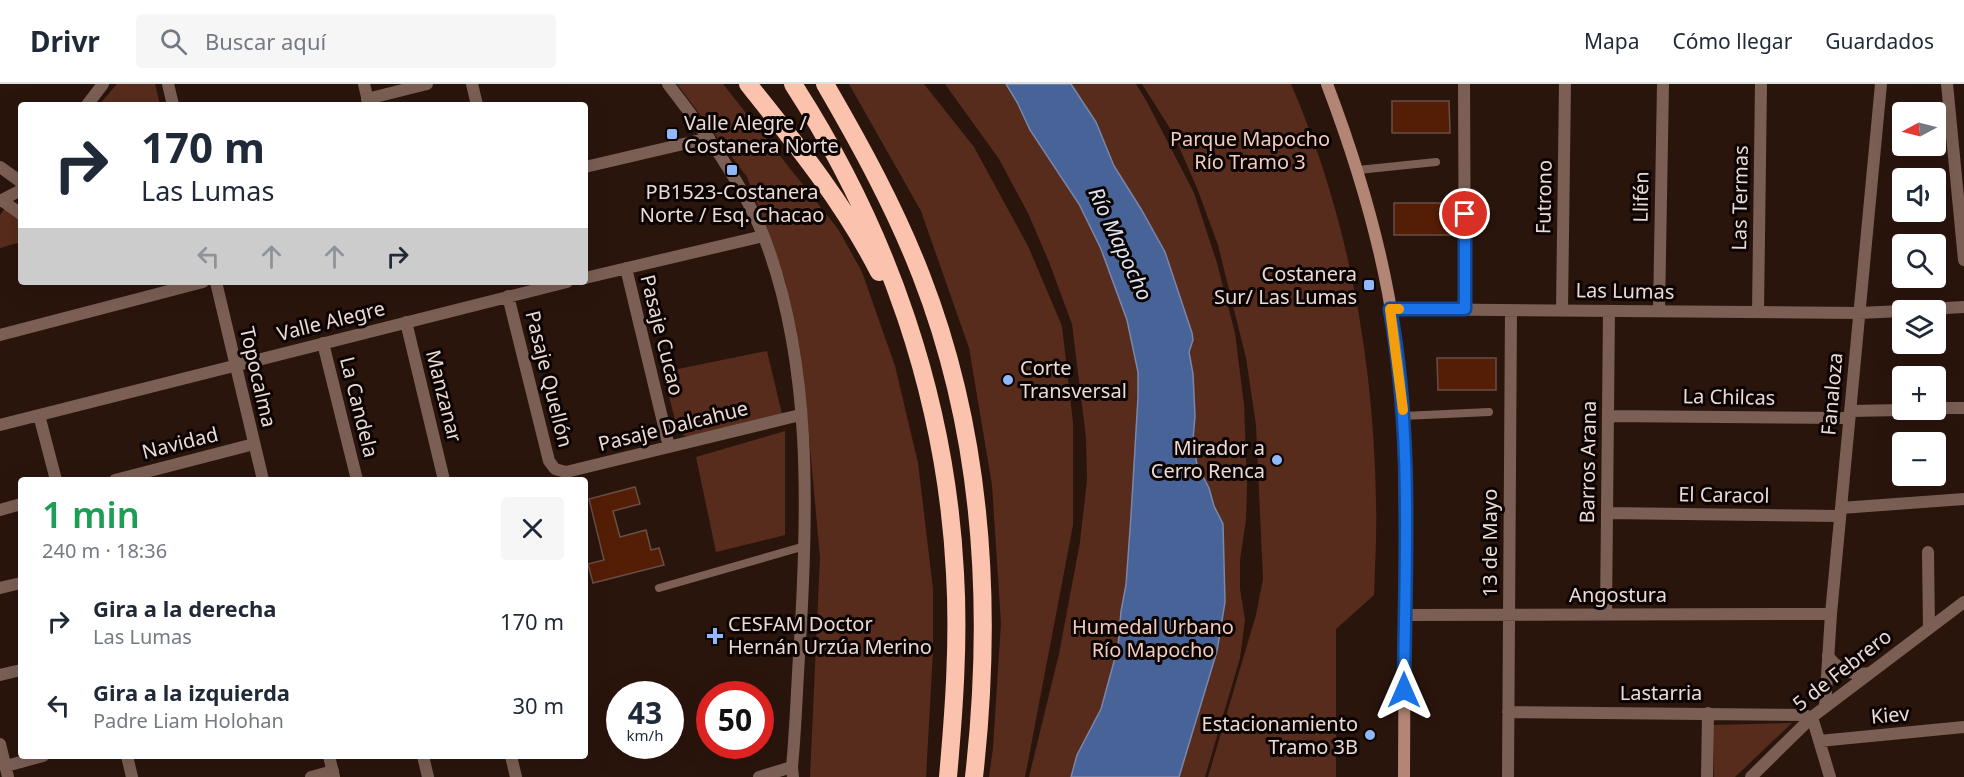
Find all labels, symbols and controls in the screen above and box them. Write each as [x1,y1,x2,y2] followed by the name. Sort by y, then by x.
[136,14,556,68] search box
[30,22,100,60] text: Drivr
[157,25,190,58] icon: search
[205,26,326,56] text: Buscar aquí
[1584,27,1639,55] text: Mapa
[1672,27,1792,55] text: Cómo llegar
[1825,27,1934,55] text: Guardados
[1892,102,1946,156] north arrow
[1892,102,1946,486] map controls
[684,109,839,159] place label: Valle Alegre / Costanera Norte
[141,118,265,175] text: 170 m
[1170,125,1330,175] park label: Parque Mapocho Río Tramo 3
[42,126,120,204] icon: right
[665,127,679,141] marker: Valle Alegre / Costanera Norte
[1725,145,1754,251] street label: Las Termas
[1529,160,1558,234] street label: Futrono
[725,163,739,177] marker: PB1523-Costanera Norte / Esq. Chacao
[1892,168,1946,222] button: sound
[1627,171,1654,223] street label: Llifén
[141,172,274,209] text: Las Lumas
[640,178,824,228] place label: PB1523-Costanera Norte / Esq. Chacao
[1082,182,1159,305] water label: Río Mapocho
[1439,188,1490,239] pin
[1448,197,1481,230] icon: arrive
[1892,234,1946,288] button: search
[192,240,225,273] icon: left
[255,240,288,273] icon: ahead
[318,240,351,273] icon: ahead
[381,240,414,273] icon: right
[1214,260,1357,310] place label: Costanera Sur/ Las Lumas
[634,272,691,398] street label: Pasaje Cucao
[1575,276,1675,305] street label: Las Lumas
[1362,278,1376,292] marker: Costanera Sur/ Las Lumas
[274,294,388,347] street label: Valle Alegre
[1892,300,1946,354] button: layers
[519,308,579,450] street label: Pasaje Quellón
[234,324,283,430] street label: Topocalma
[420,347,469,445] street label: Manzanar
[1814,352,1849,436] street label: Fanaloza
[334,354,385,460] street label: La Candela
[1020,354,1127,404] place label: Corte Transversal
[1892,366,1946,420] button: +
[1001,373,1015,387] marker: Corte Transversal
[1682,382,1776,411] street label: La Chilcas
[595,394,751,457] street label: Pasaje Dalcahue
[1573,400,1602,524] street label: Barros Arana
[139,420,221,465] street label: Navidad
[1892,432,1946,486] button: −
[1151,434,1265,484] place label: Mirador a Cerro Renca
[1270,453,1284,467] marker: Mirador a Cerro Renca
[1678,480,1770,509] street label: El Caracol
[1476,489,1503,597] street label: 13 de Mayo
[42,490,140,539] text: 1 min
[501,497,564,560] button: close
[42,537,167,564] text: 240 m · 18:36
[1569,581,1667,608] street label: Angostura
[93,593,277,623] text: Gira a la derecha
[42,605,75,638] icon: right
[500,606,564,636] text: 170 m
[728,610,932,660] place label: CESFAM Doctor Hernán Urzúa Merino
[1072,613,1234,663] park label: Humedal Urbano Río Mapocho
[1787,622,1897,717] street label: 5 de Febrero
[93,623,192,650] text: Las Lumas
[706,627,724,645] marker: CESFAM Doctor Hernán Urzúa Merino
[1372,658,1436,722] position arrow
[93,677,290,707] text: Gira a la izquierda
[1620,679,1702,706] street label: Lastarria
[696,681,774,759] speed limit sign: 50
[42,689,75,722] icon: left
[513,690,564,720] text: 30 m
[628,692,662,733] text: 43
[1870,699,1911,730] street label: Kiev
[93,707,284,734] text: Padre Liam Holohan
[1202,710,1358,760] place label: Estacionamiento Tramo 3B
[627,725,663,745] text: km/h
[1363,728,1377,742] marker: Estacionamiento Tramo 3B

